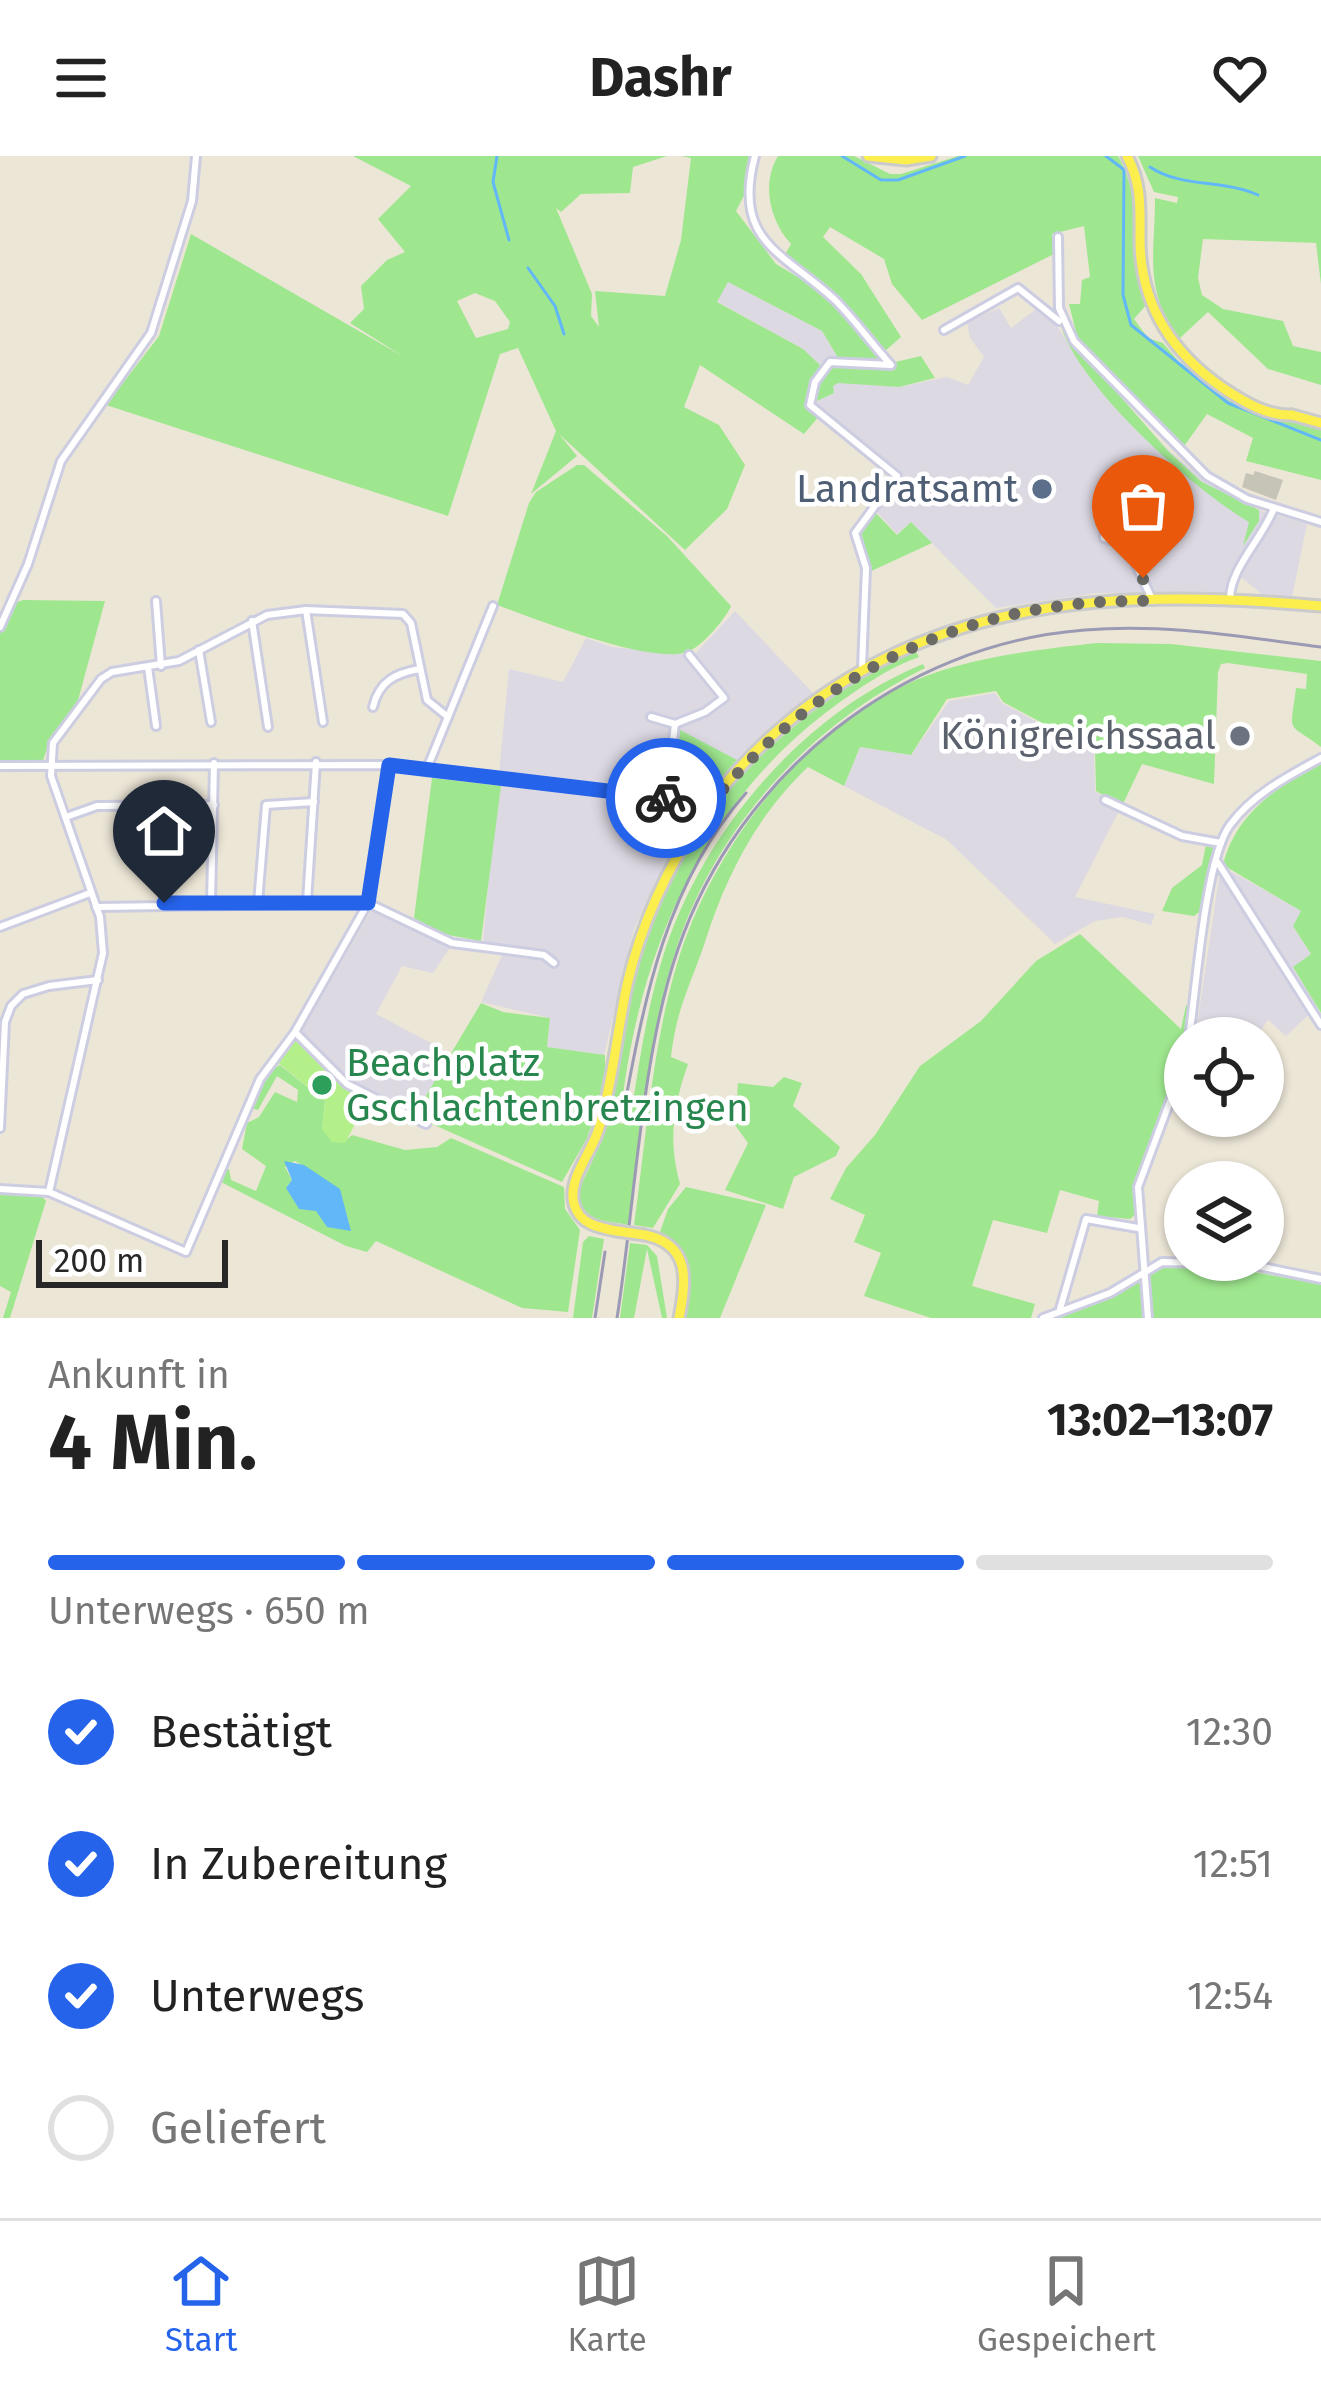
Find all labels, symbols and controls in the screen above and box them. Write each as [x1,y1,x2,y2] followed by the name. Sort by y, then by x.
[48,45,114,111] icon: menu
[1207,45,1273,111] icon: heart
[589,46,732,110] text: Dashr
[1092,455,1194,578] pin
[796,466,1019,512] place label: Landratsamt
[1110,473,1176,539] icon: bag
[1029,476,1055,502] marker: Landratsamt
[940,713,1216,759] place label: Königreichssaal
[1227,723,1253,749] marker: Königreichssaal
[606,738,726,858] courier
[633,765,699,831] icon: bike
[113,780,215,903] pin
[131,798,197,864] icon: home
[1164,1017,1284,1281] map controls
[1164,1017,1284,1137] button: locate
[346,1040,749,1131] place label: Beachplatz Gschlachtenbretzingen
[309,1072,335,1098] marker: Beachplatz Gschlachtenbretzingen
[1164,1161,1284,1281] button: layers
[36,1234,228,1287] scale bar
[54,1241,144,1281] text: 200 m
[48,1352,230,1398] text: Ankunft in
[1047,1393,1273,1447] text: 13:02–13:07
[48,1396,258,1490] text: 4 Min.
[48,1588,370,1634] text: Unterwegs · 650 m
[48,1699,114,1765] icon: check
[150,1705,332,1759] text: Bestätigt
[1186,1709,1273,1755] text: 12:30
[48,1831,114,1897] icon: check
[150,1837,447,1891] text: In Zubereitung
[1193,1841,1273,1887] text: 12:51
[48,1963,114,2029] icon: check
[150,1969,365,2023] text: Unterwegs
[1187,1973,1273,2019] text: 12:54
[150,2101,326,2155] text: Geliefert
[165,2248,237,2360] tab: Start
[568,2248,647,2360] tab: Karte
[977,2248,1156,2360] tab: Gespeichert

